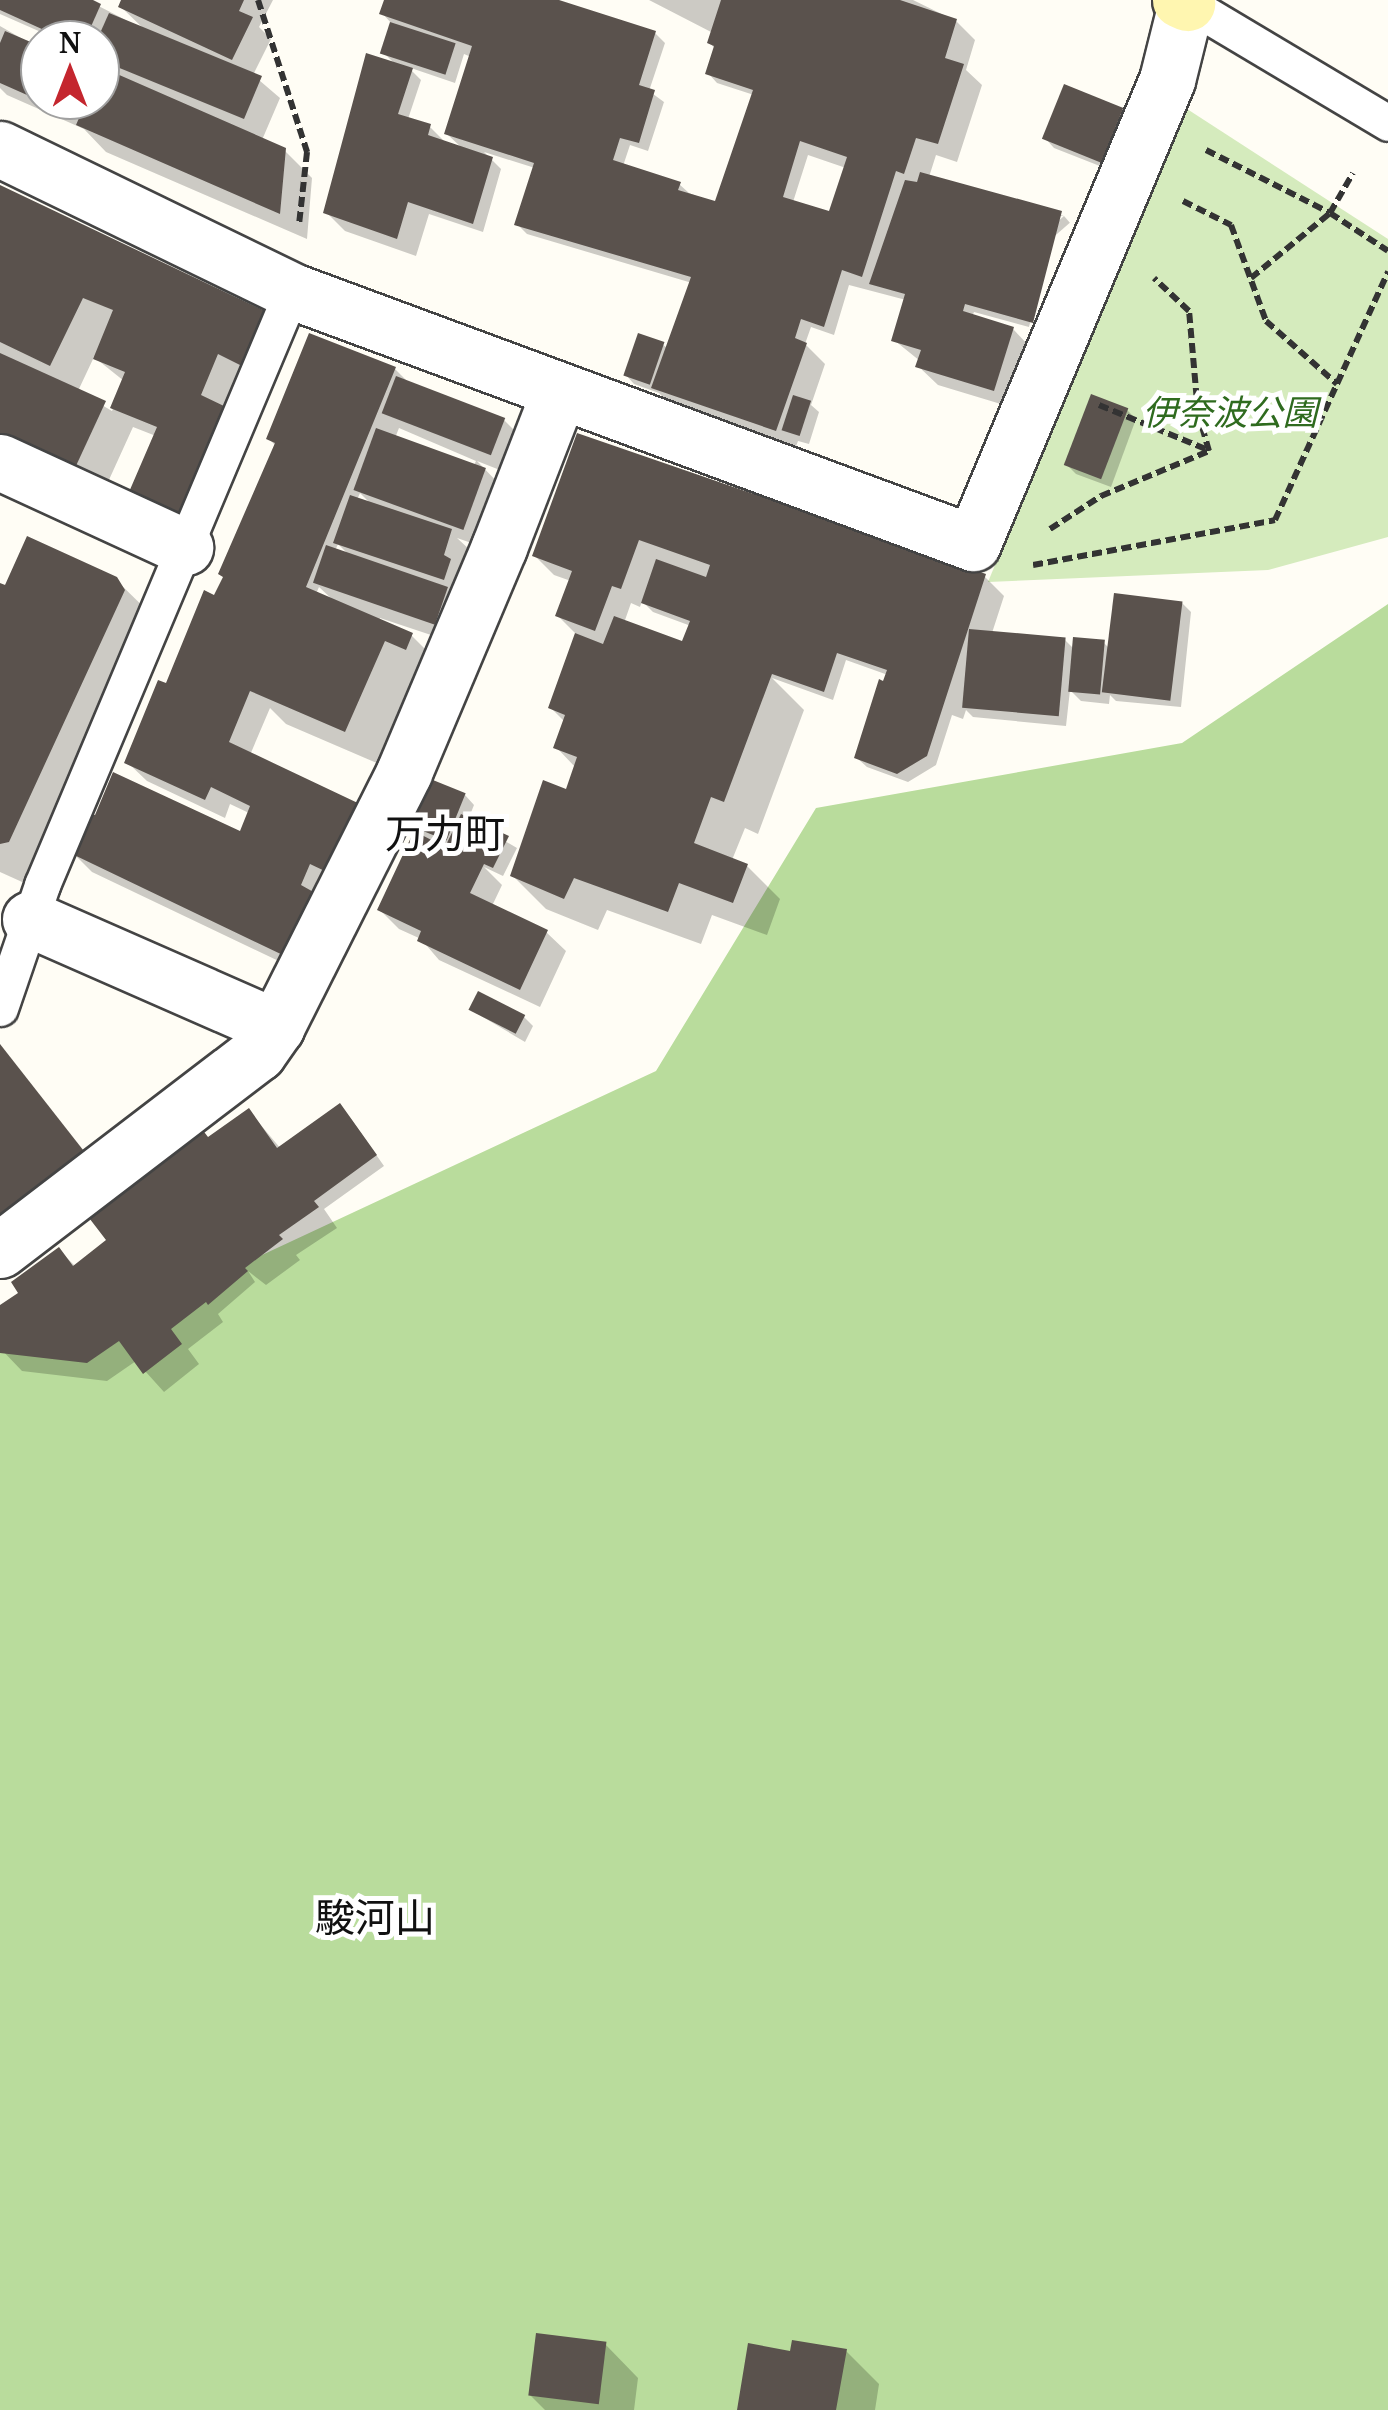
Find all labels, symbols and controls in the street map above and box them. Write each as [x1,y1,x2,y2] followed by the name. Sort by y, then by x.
[20,20,120,120] north arrow
[59,23,81,61] text: N
[1143,391,1317,433] park label: 伊奈波公園
[385,809,505,857] district label: 万力町
[315,1893,435,1941] district label: 駿河山

